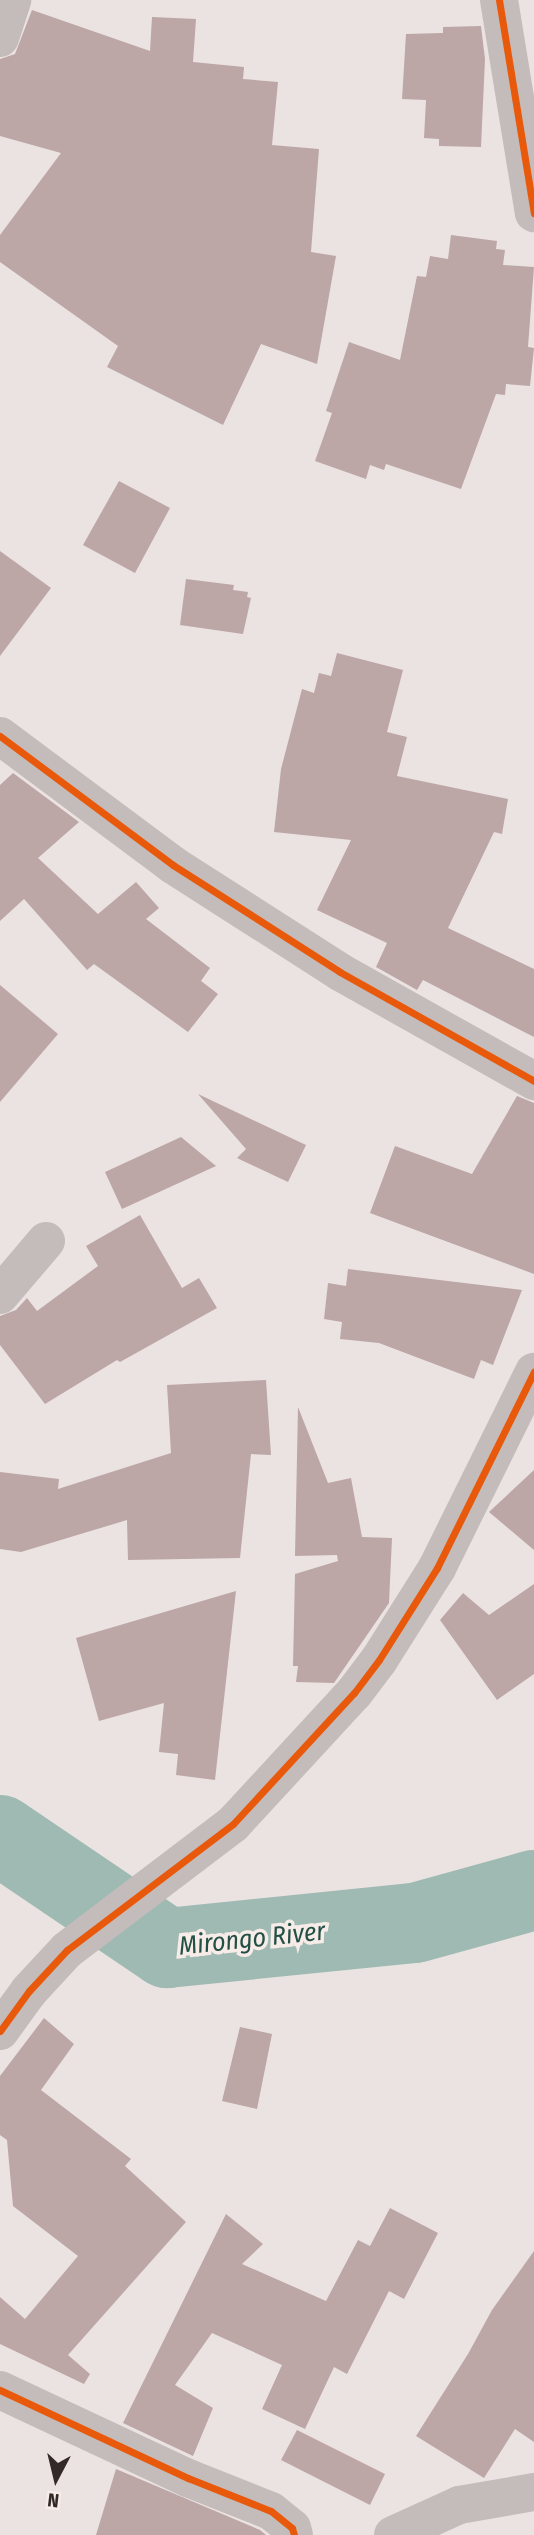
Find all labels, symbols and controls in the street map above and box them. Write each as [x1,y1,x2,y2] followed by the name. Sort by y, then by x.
[177,1916,327,1962] water label: Mirongo River
[21,2444,91,2514] north arrow
[46,2488,60,2512] text: N

